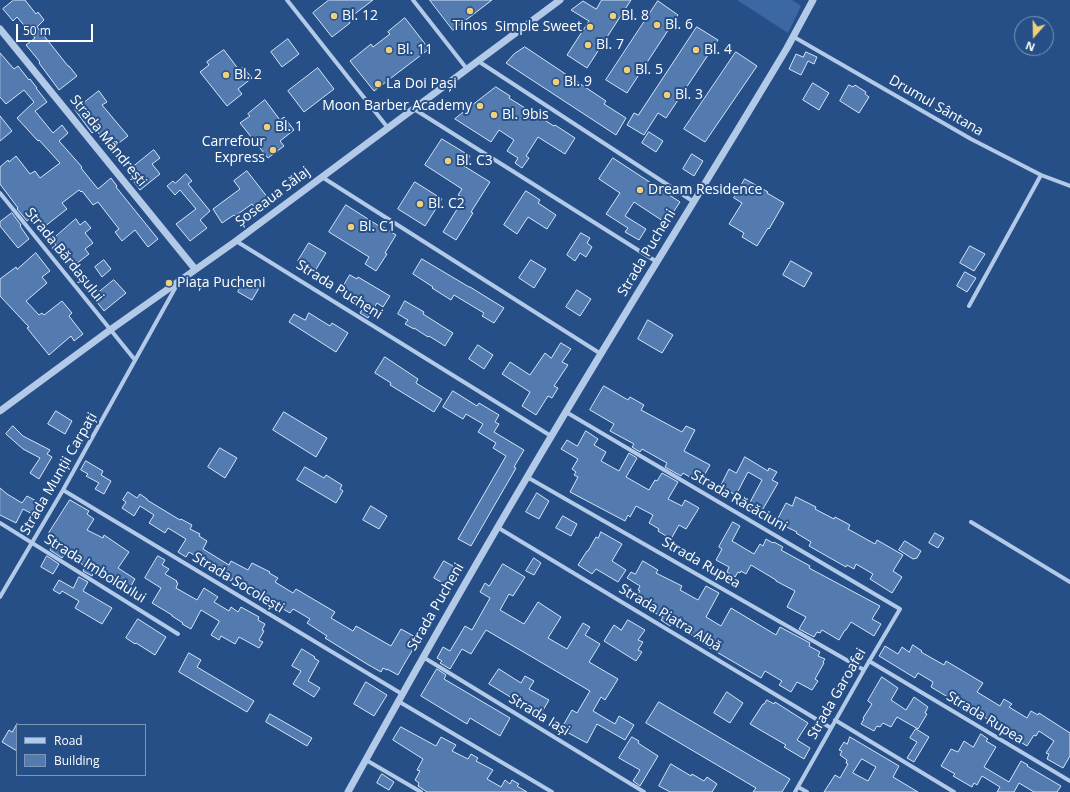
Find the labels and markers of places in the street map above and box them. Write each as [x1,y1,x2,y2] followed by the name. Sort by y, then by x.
[465,6,475,16] marker: Tinos
[342,8,378,24] place label: Bl. 12
[621,8,649,24] place label: Bl. 8
[329,11,339,21] marker: Bl. 12
[608,11,618,21] marker: Bl. 8
[665,17,693,33] place label: Bl. 6
[453,18,487,34] place label: Tinos
[495,19,582,35] place label: Simple Sweet
[652,20,662,30] marker: Bl. 6
[585,22,595,32] marker: Simple Sweet
[596,37,624,53] place label: Bl. 7
[583,40,593,50] marker: Bl. 7
[397,42,433,58] place label: Bl. 11
[704,42,732,58] place label: Bl. 4
[384,45,394,55] marker: Bl. 11
[691,45,701,55] marker: Bl. 4
[635,62,663,78] place label: Bl. 5
[622,65,632,75] marker: Bl. 5
[234,67,262,83] place label: Bl. 2
[221,70,231,80] marker: Bl. 2
[564,74,592,90] place label: Bl. 9
[386,76,457,92] place label: La Doi Pași
[551,77,561,87] marker: Bl. 9
[373,79,383,89] marker: La Doi Pași
[675,87,703,103] place label: Bl. 3
[662,90,672,100] marker: Bl. 3
[322,98,472,114] place label: Moon Barber Academy
[475,101,485,111] marker: Moon Barber Academy
[502,107,549,123] place label: Bl. 9bis
[489,110,499,120] marker: Bl. 9bis
[275,119,303,135] place label: Bl. 1
[262,122,272,132] marker: Bl. 1
[202,134,265,166] place label: Carrefour Express
[268,145,278,155] marker: Carrefour Express
[456,153,493,169] place label: Bl. C3
[443,156,453,166] marker: Bl. C3
[648,182,762,198] place label: Dream Residence
[635,185,645,195] marker: Dream Residence
[428,196,465,212] place label: Bl. C2
[415,199,425,209] marker: Bl. C2
[359,219,396,235] place label: Bl. C1
[346,222,356,232] marker: Bl. C1
[177,275,265,291] place label: Piața Pucheni
[164,278,174,288] marker: Piața Pucheni

